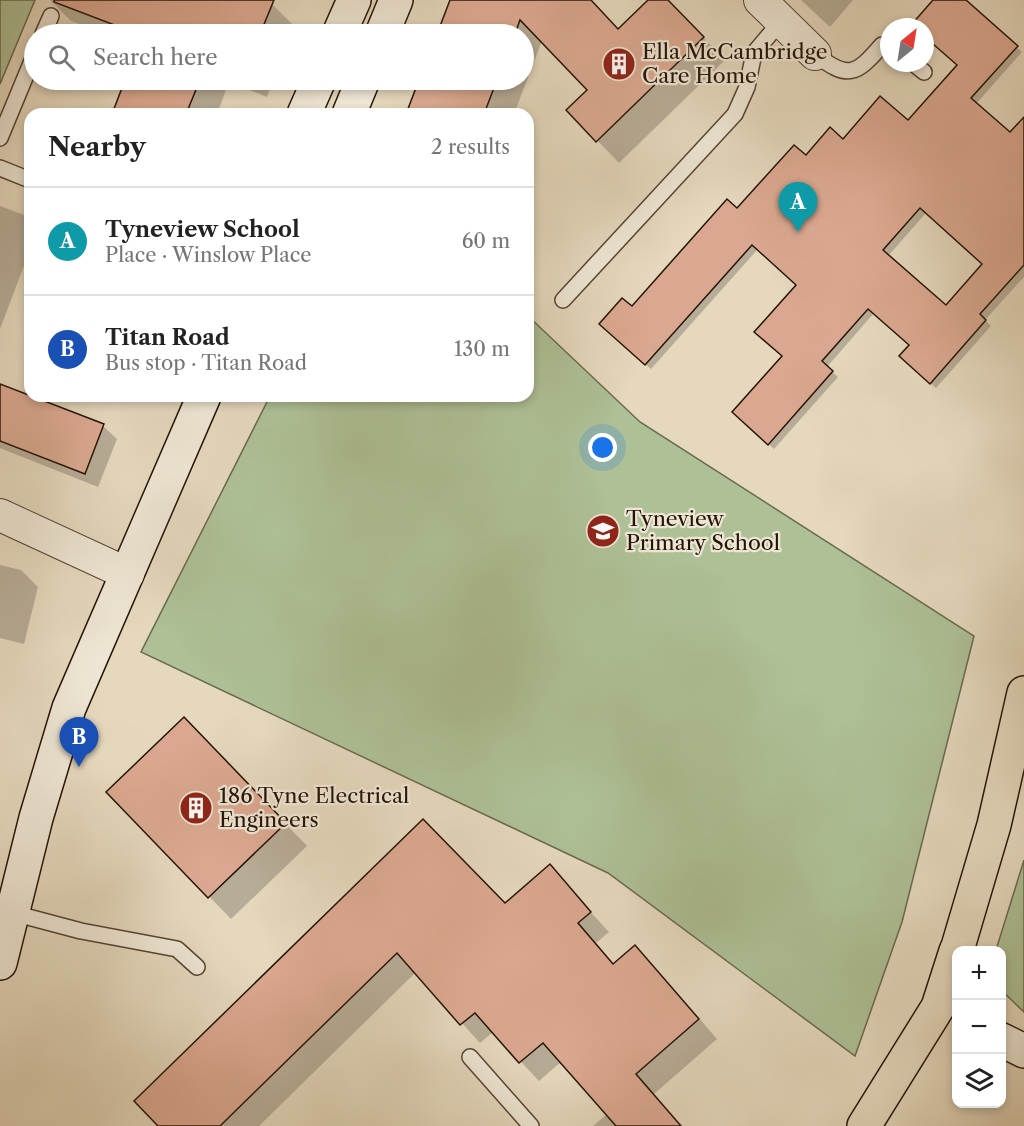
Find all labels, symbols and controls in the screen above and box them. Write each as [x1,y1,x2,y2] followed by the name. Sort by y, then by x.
[880,18,934,72] north arrow
[24,24,534,90] search box
[642,39,827,88] place label: Ella McCambridge Care Home
[45,41,78,74] icon: search
[93,44,218,71] text: Search here
[601,46,637,82] building icon: Ella McCambridge Care Home
[48,131,146,163] text: Nearby
[431,135,510,159] text: 2 results
[778,182,818,232] pin: A
[105,216,300,243] text: Tyneview School
[60,229,75,253] text: A
[462,229,510,253] text: 60 m
[105,243,311,267] text: Place · Winslow Place
[105,324,230,351] text: Titan Road
[60,337,75,361] text: B
[454,337,510,361] text: 130 m
[105,351,307,375] text: Bus stop · Titan Road
[588,433,617,462] your location
[626,506,780,555] place label: Tyneview Primary School
[585,513,621,549] school or university icon: Tyneview Primary School
[60,718,98,767] pin: B
[219,783,409,832] place label: 186 Tyne Electrical Engineers
[178,790,214,826] building icon: 186 Tyne Electrical Engineers
[952,946,1006,1108] map controls
[952,946,1006,1000] button: +
[952,1000,1006,1054] button: −
[952,1054,1006,1108] button: layers

